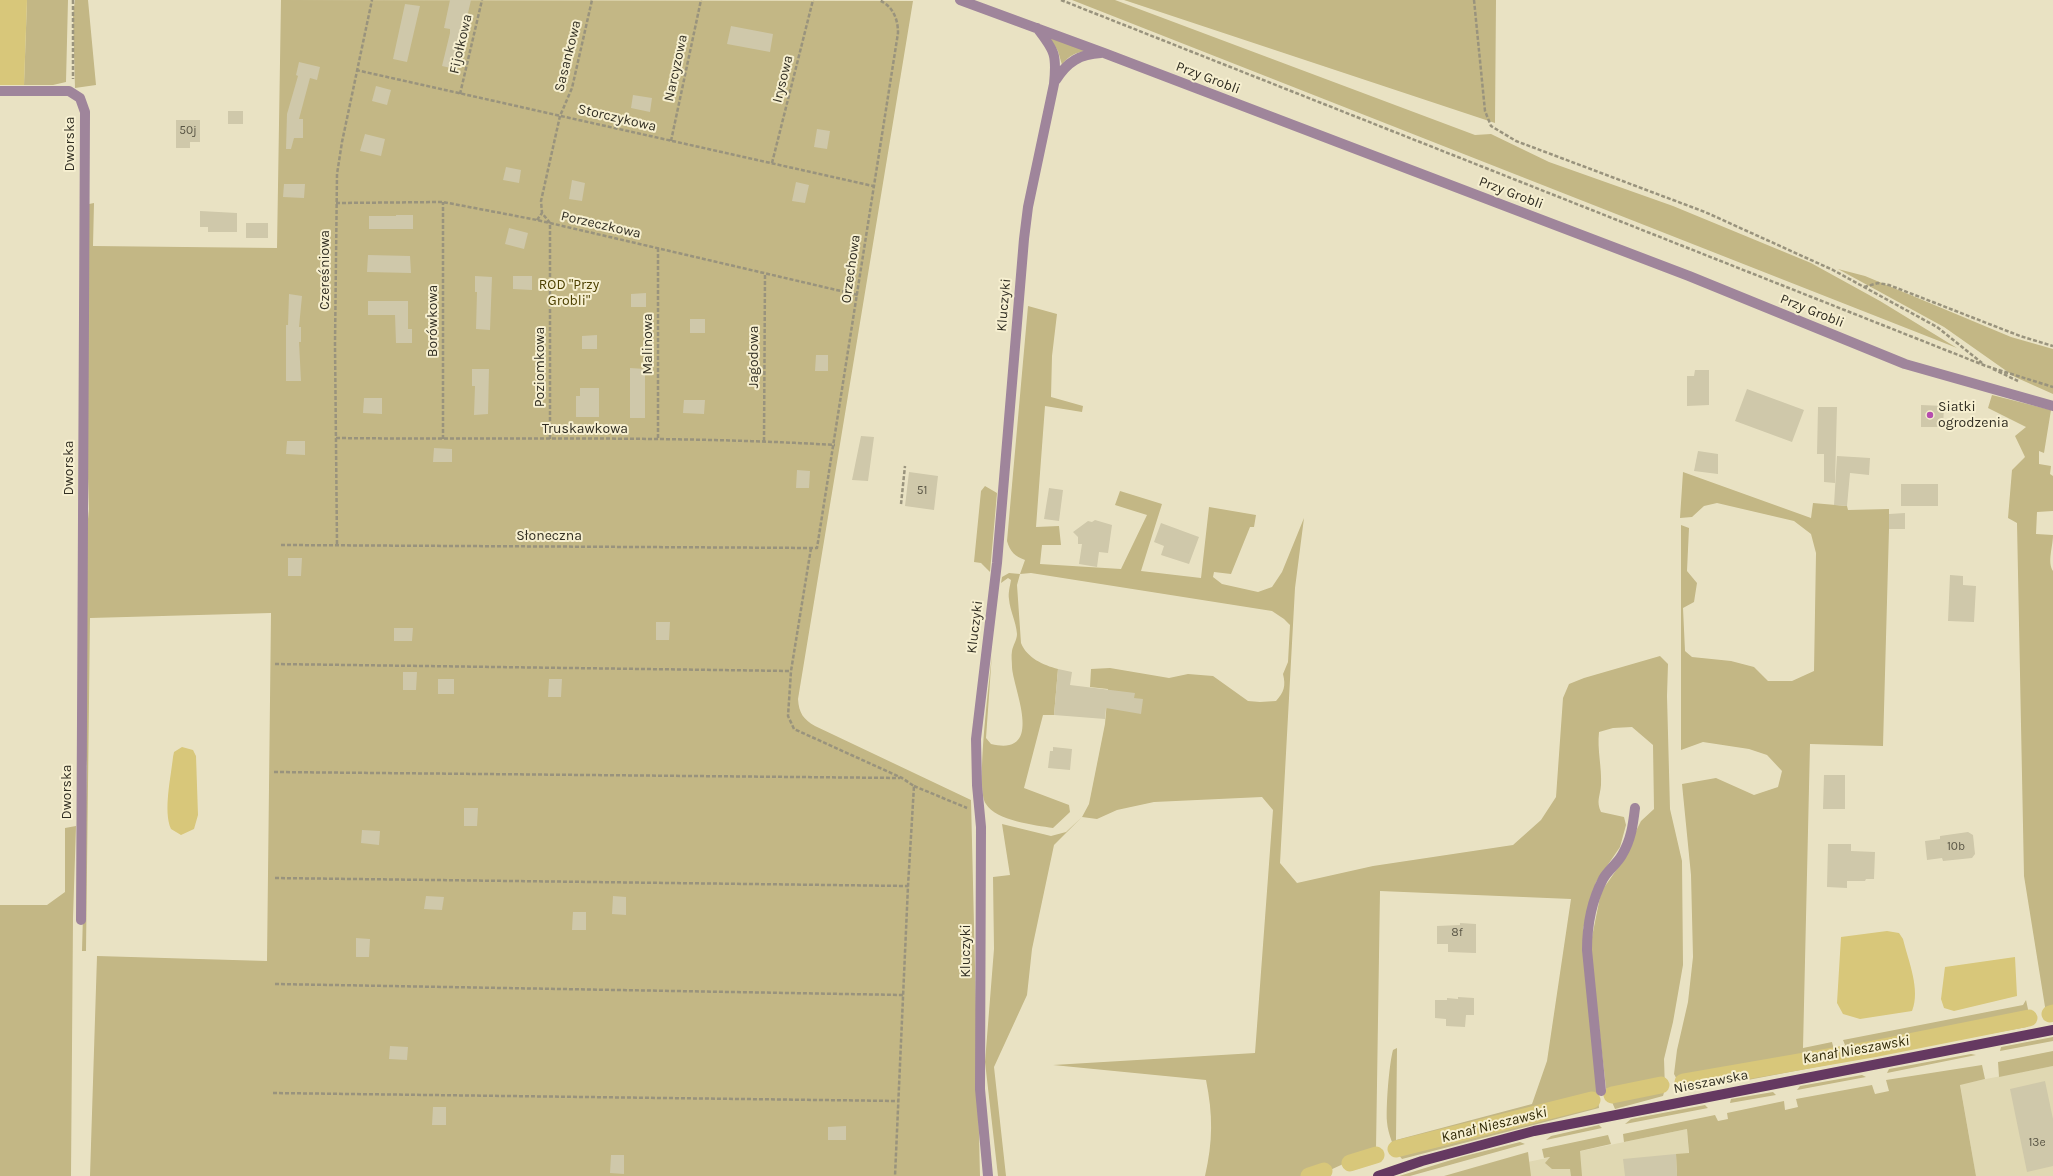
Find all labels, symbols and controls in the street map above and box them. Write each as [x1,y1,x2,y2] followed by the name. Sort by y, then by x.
[446,12,476,76] street label: Fijołkowa
[551,19,585,93] street label: Sasankowa
[661,33,691,103] street label: Narcyzowa
[769,54,797,104] street label: Irysowa
[1174,58,1242,98] street label: Przy Grobli
[576,101,658,135] street label: Storczykowa
[62,116,78,172] street label: Dworska
[179,124,197,138] house number: 50j
[1477,173,1545,213] street label: Przy Grobli
[559,208,643,242] street label: Porzeczkowa
[317,230,333,310] street label: Czereśniowa
[838,234,864,304] street label: Orzechowa
[539,277,599,310] park label: ROD "Przy Grobli"
[993,278,1015,332] street label: Kluczyki
[425,285,441,357] street label: Borówkowa
[1778,291,1846,331] street label: Przy Grobli
[640,313,656,375] street label: Malinowa
[746,326,762,388] street label: Jagodowa
[532,327,548,407] street label: Poziomkowa
[1938,399,2009,432] place label: Siatki ogrodzenia
[1925,410,1935,420] marker: Siatki ogrodzenia
[542,421,628,437] street label: Truskawkowa
[61,440,77,496] street label: Dworska
[917,484,927,498] house number: 51
[516,528,582,544] street label: Słoneczna
[963,600,987,654] street label: Kluczyki
[59,764,75,820] street label: Dworska
[1947,840,1965,854] house number: 10b
[958,924,974,978] street label: Kluczyki
[1451,926,1463,940] house number: 8f
[1801,1032,1911,1068] water label: Kanał Nieszawski
[1672,1067,1750,1097] street label: Nieszawska
[1439,1103,1549,1147] water label: Kanał Nieszawski
[2028,1136,2046,1150] house number: 13e

